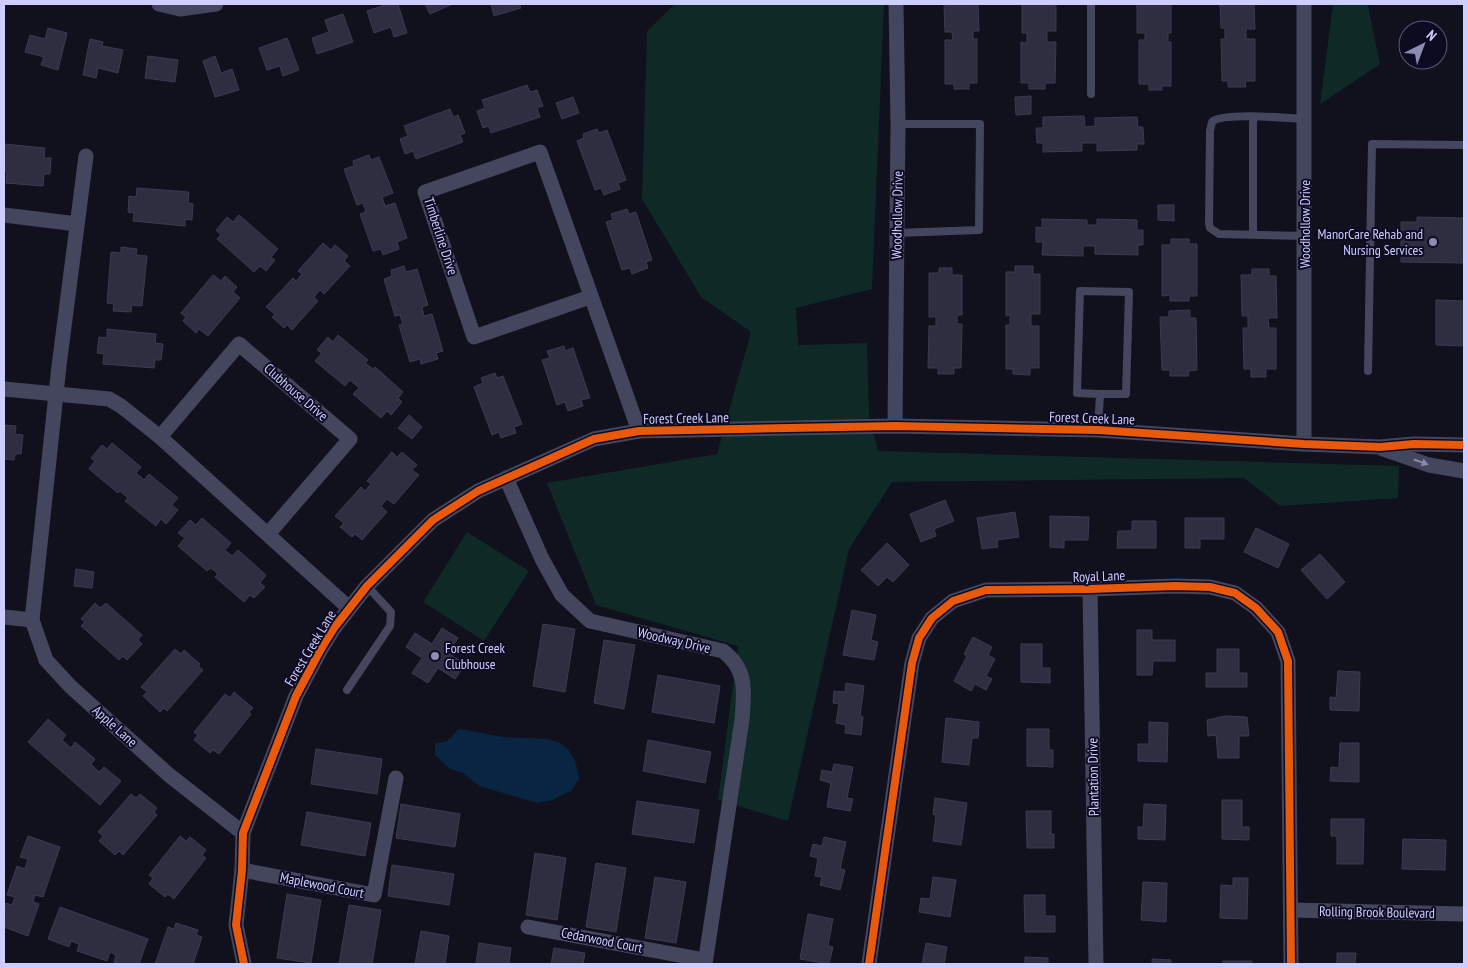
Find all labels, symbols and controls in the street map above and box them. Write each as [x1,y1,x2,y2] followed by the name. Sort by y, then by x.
[1398,20,1448,70] north arrow
[1423,26,1441,45] text: N
[887,171,907,259] street label: Woodhollow Drive
[1296,180,1314,268] street label: Woodhollow Drive
[420,195,462,277] street label: Timberline Drive
[1317,225,1423,259] place label: ManorCare Rehab and Nursing Services
[1427,236,1439,248] marker: ManorCare Rehab and Nursing Services
[260,359,332,425] street label: Clubhouse Drive
[643,408,729,428] street label: Forest Creek Lane
[1049,408,1135,428] street label: Forest Creek Lane
[1414,458,1429,466] one-way arrow
[1073,566,1126,586] street label: Royal Lane
[280,606,340,689] street label: Forest Creek Lane
[636,623,712,657] street label: Woodway Drive
[445,639,506,673] place label: Forest Creek Clubhouse
[429,650,441,662] marker: Forest Creek Clubhouse
[89,701,141,751] street label: Apple Lane
[1083,738,1103,816] street label: Plantation Drive
[279,868,366,902] street label: Maplewood Court
[1319,902,1435,922] street label: Rolling Brook Boulevard
[560,923,644,957] street label: Cedarwood Court

